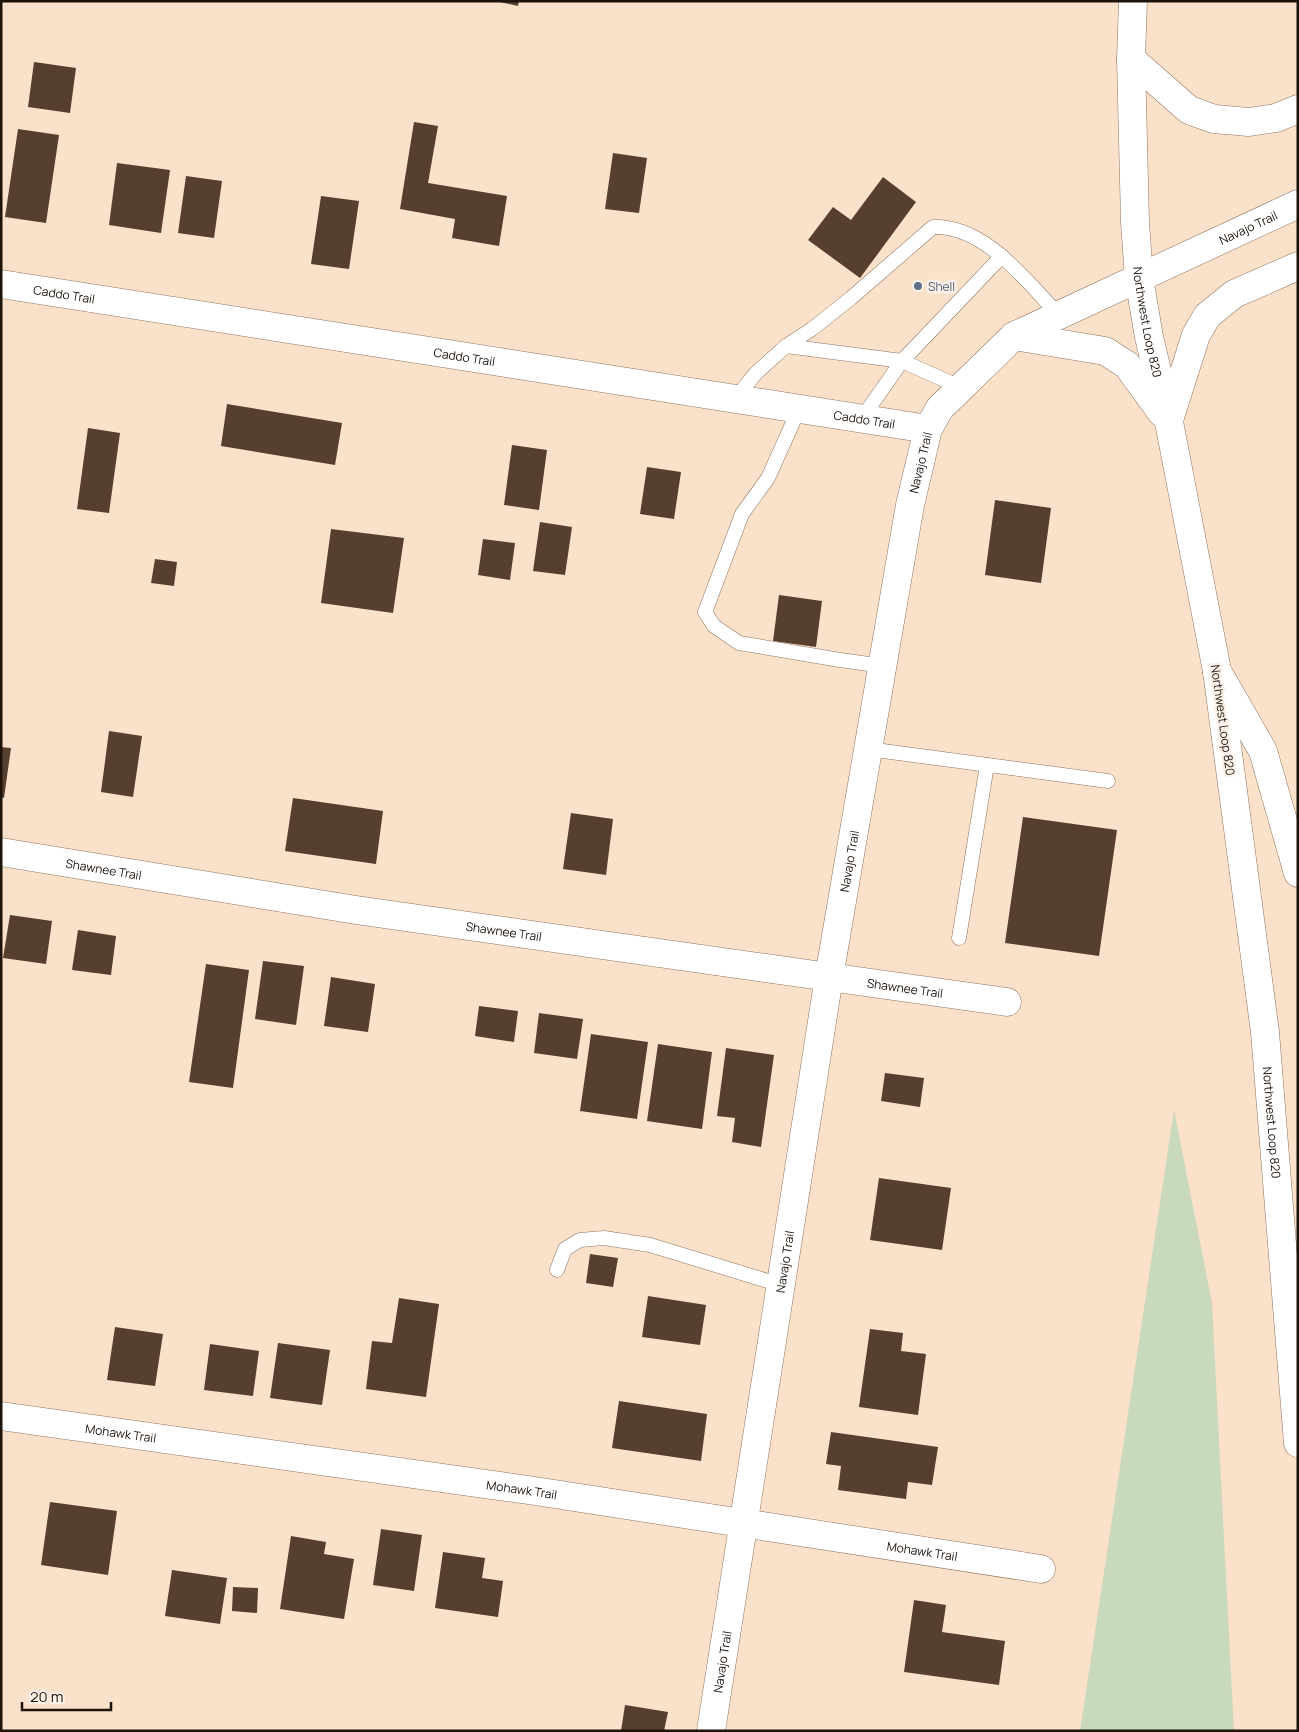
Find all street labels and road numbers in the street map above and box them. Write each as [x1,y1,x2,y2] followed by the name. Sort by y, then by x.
[1216,206,1280,248] street label: Navajo Trail
[1130,266,1167,379] street label: Northwest Loop 820
[32,281,96,307] street label: Caddo Trail
[432,343,496,370] street label: Caddo Trail
[833,406,896,432] street label: Caddo Trail
[905,430,936,495] street label: Navajo Trail
[1207,663,1239,777] street label: Northwest Loop 820
[835,829,863,893] street label: Navajo Trail
[64,854,143,883] street label: Shawnee Trail
[465,917,543,945] street label: Shawnee Trail
[866,974,944,1001] street label: Shawnee Trail
[1259,1066,1285,1179] street label: Northwest Loop 820
[771,1229,798,1294] street label: Navajo Trail
[84,1419,157,1446] street label: Mohawk Trail
[485,1476,558,1503] street label: Mohawk Trail
[886,1537,959,1565] street label: Mohawk Trail
[709,1630,735,1694] street label: Navajo Trail

